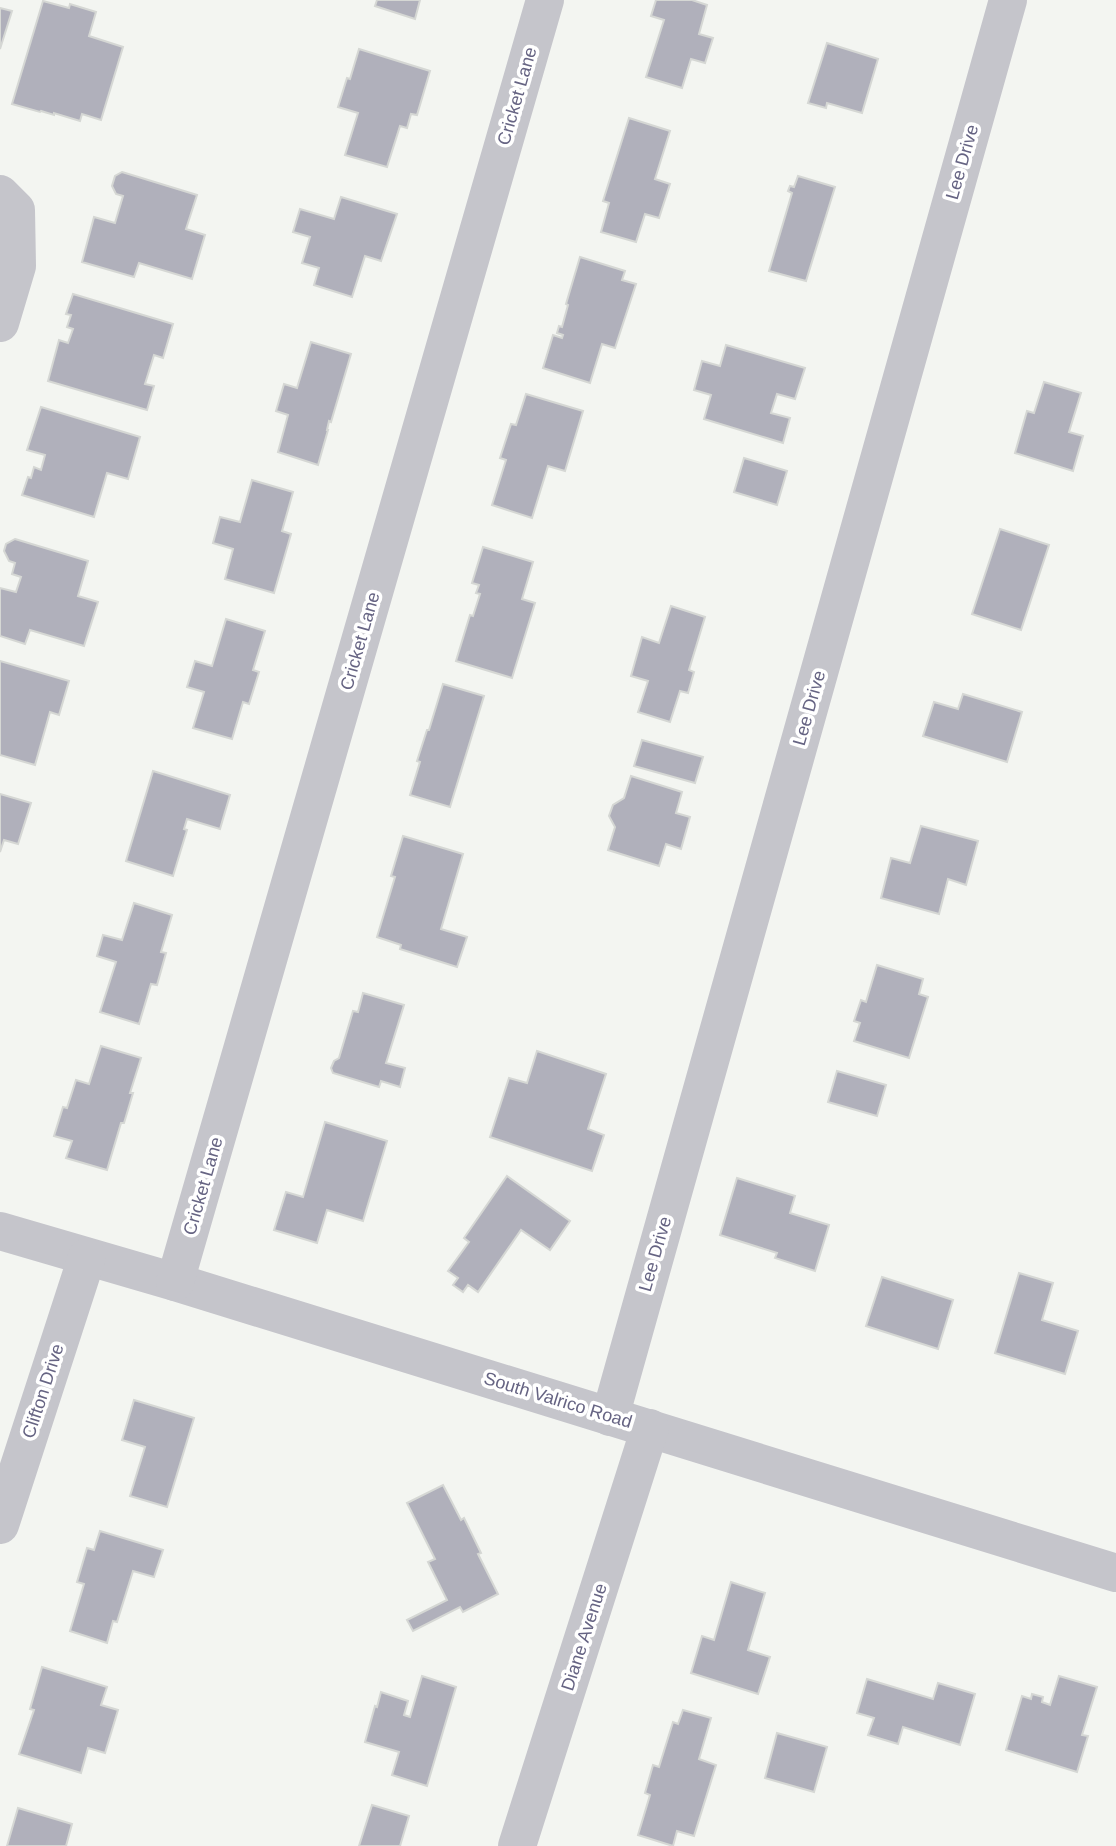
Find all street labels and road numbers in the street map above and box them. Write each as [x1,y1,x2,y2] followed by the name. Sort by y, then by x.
[493,45,541,147] street label: Cricket Lane
[942,122,982,202] street label: Lee Drive
[336,590,384,692] street label: Cricket Lane
[789,668,829,748] street label: Lee Drive
[179,1135,227,1237] street label: Cricket Lane
[635,1214,675,1294] street label: Lee Drive
[18,1341,68,1441] street label: Clifton Drive
[482,1368,634,1432] street label: South Valrico Road
[557,1581,611,1693] street label: Diane Avenue

